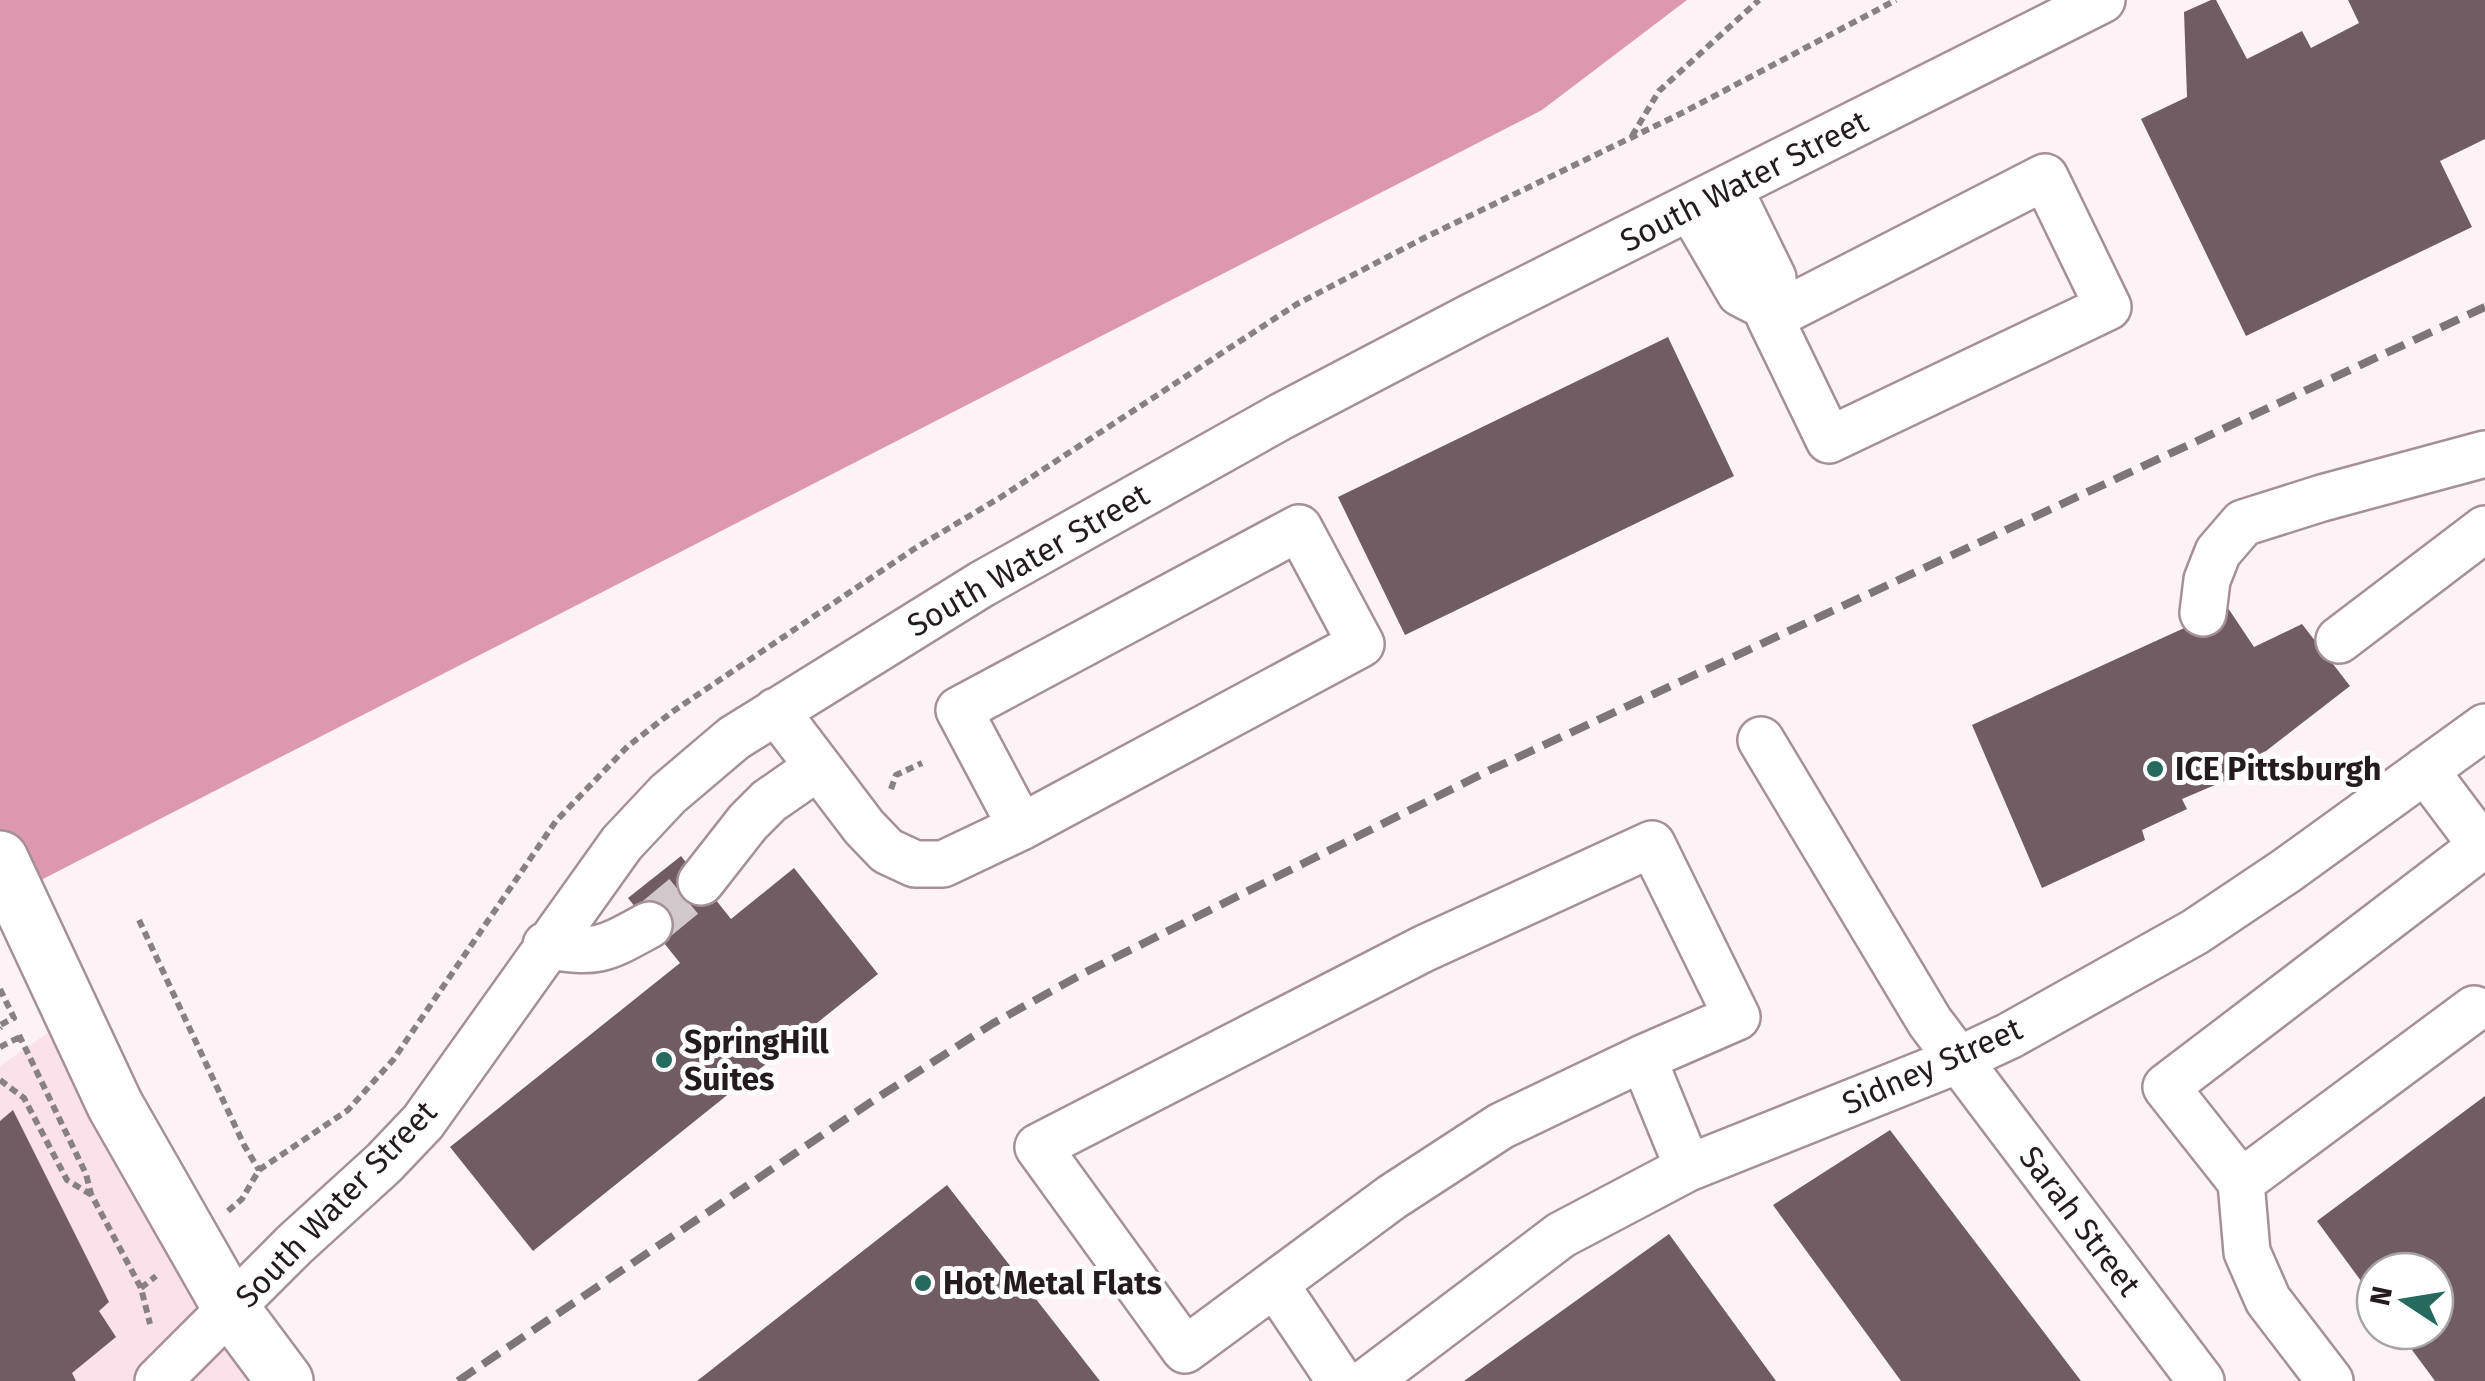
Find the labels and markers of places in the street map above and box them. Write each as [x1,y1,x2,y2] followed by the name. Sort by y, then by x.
[2175,750,2382,788] place label: ICE Pittsburgh
[2144,758,2166,780] marker: ICE Pittsburgh
[684,1023,829,1098] place label: SpringHill Suites
[653,1049,675,1071] marker: SpringHill Suites
[943,1264,1162,1302] place label: Hot Metal Flats
[912,1272,934,1294] marker: Hot Metal Flats

